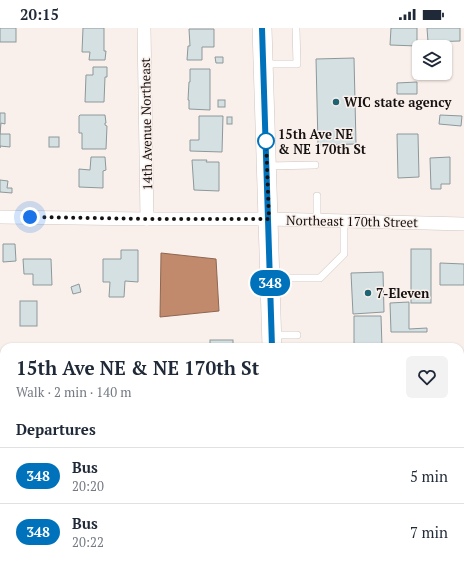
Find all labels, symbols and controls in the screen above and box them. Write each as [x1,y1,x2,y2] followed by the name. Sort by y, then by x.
[20,4,59,24] text: 20:15
[412,40,452,80] map controls
[412,40,452,80] button: layers
[136,57,156,190] street label: 14th Avenue Northeast
[344,93,452,111] place label: WIC state agency
[331,97,341,107] marker: WIC state agency
[278,125,367,158] place label: 15th Ave NE & NE 170th St
[257,132,275,150] marker: 15th Ave NE & NE 170th St
[20,207,40,227] your location
[286,211,418,231] street label: Northeast 170th Street
[247,270,293,296] line badge: 348
[258,273,282,292] text: 348
[376,284,430,302] place label: 7-Eleven
[363,288,373,298] marker: 7-Eleven
[16,355,259,380] text: 15th Ave NE & NE 170th St
[406,356,448,398] button: heart
[16,383,131,401] text: Walk · 2 min · 140 m
[16,419,96,439] text: Departures
[72,457,98,477] text: Bus
[26,466,50,485] text: 348
[410,466,448,486] text: 5 min
[72,477,104,495] text: 20:20
[72,513,98,533] text: Bus
[26,522,50,541] text: 348
[410,522,448,542] text: 7 min
[72,533,104,551] text: 20:22

